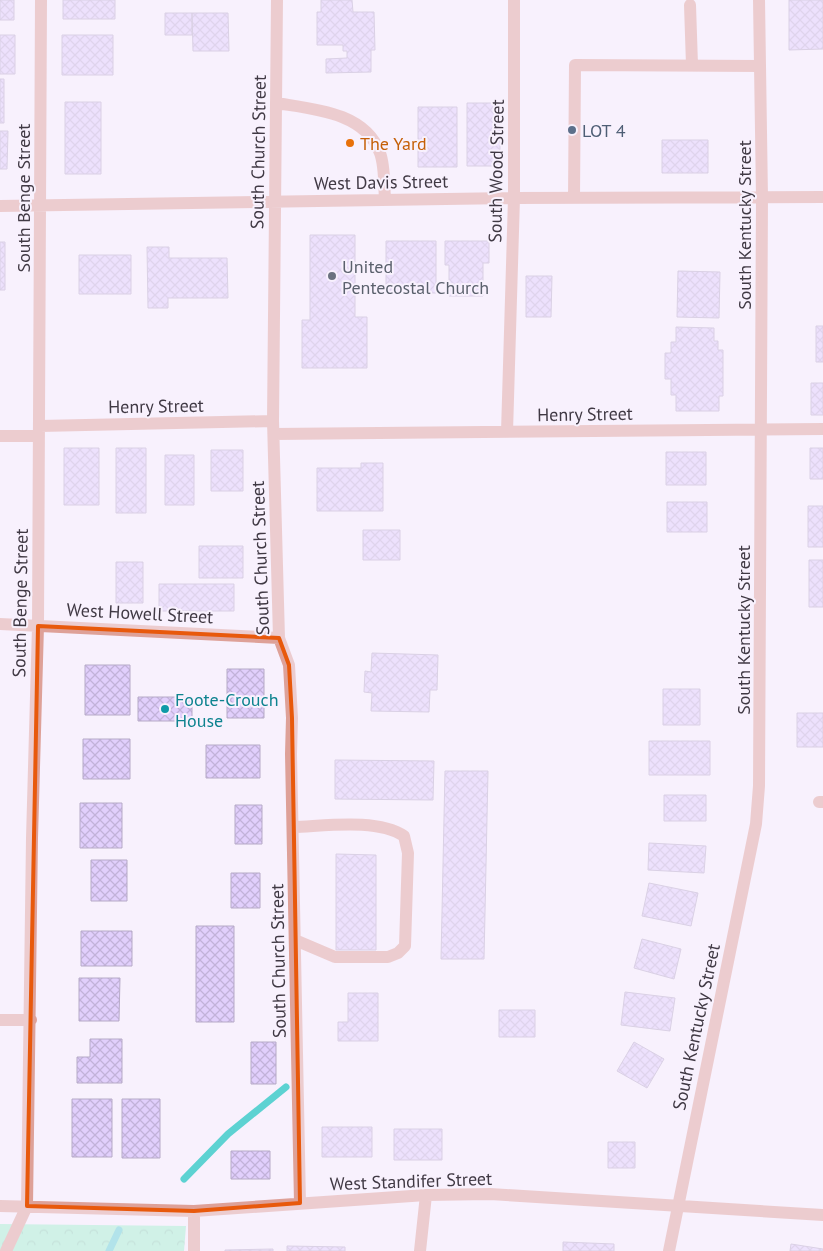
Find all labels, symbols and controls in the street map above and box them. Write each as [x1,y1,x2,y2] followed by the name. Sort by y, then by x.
[245,75,271,229] street label: South Church Street
[483,99,509,243] street label: South Wood Street
[582,119,626,142] place label: LOT 4
[12,124,35,272] street label: South Benge Street
[566,124,578,136] marker: LOT 4
[360,132,427,155] place label: The Yard
[344,137,356,149] marker: The Yard
[733,140,756,310] street label: South Kentucky Street
[314,169,448,195] street label: West Davis Street
[342,255,489,299] place label: United Pentecostal Church
[326,270,338,282] marker: United Pentecostal Church
[108,394,204,418] street label: Henry Street
[537,402,633,426] street label: Henry Street
[246,480,274,636] street label: South Church Street
[7,528,33,678] street label: South Benge Street
[732,545,755,715] street label: South Kentucky Street
[66,598,214,628] street label: West Howell Street
[175,688,279,732] place label: Foote-Crouch House
[159,703,171,715] marker: Foote-Crouch House
[265,884,291,1038] street label: South Church Street
[667,942,725,1112] street label: South Kentucky Street
[329,1167,493,1195] street label: West Standifer Street

